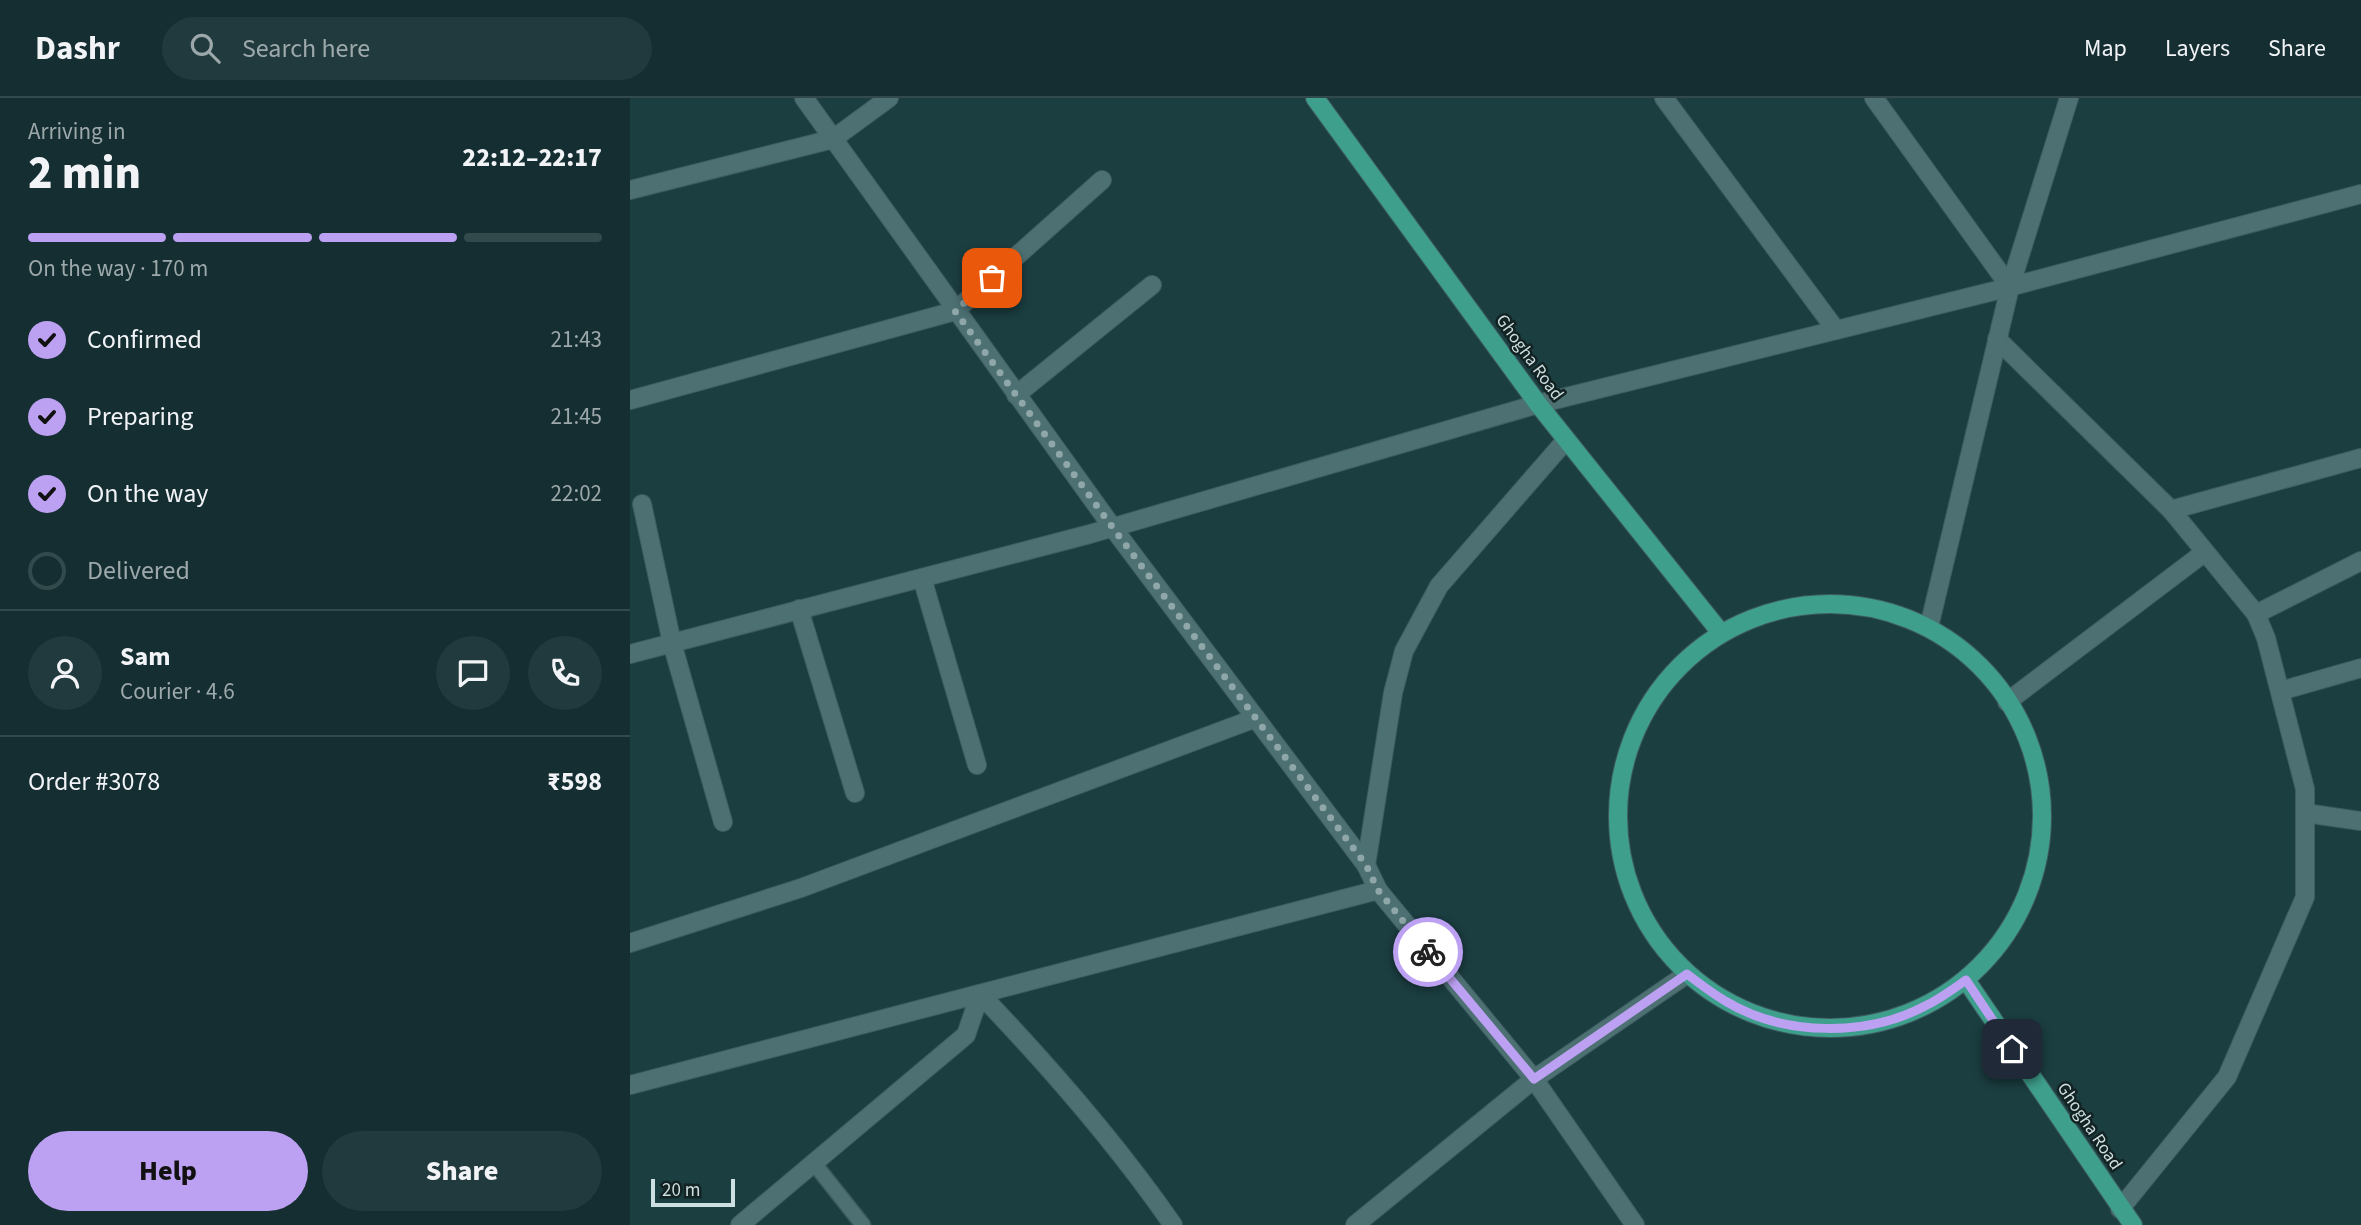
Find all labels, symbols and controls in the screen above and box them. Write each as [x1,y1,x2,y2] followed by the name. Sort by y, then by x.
[162,17,652,80] search box
[35,25,120,72] text: Dashr
[186,29,224,67] icon: search
[242,30,370,67] text: Search here
[2084,31,2127,66] text: Map
[2165,31,2230,66] text: Layers
[2268,31,2326,66] text: Share
[28,115,126,148] text: Arriving in
[462,139,602,176] text: 22:12–22:17
[28,141,141,206] text: 2 min
[962,248,1022,308] pin
[28,252,208,285] text: On the way · 170 m
[973,259,1011,297] icon: bag
[1490,309,1569,405] street label: Ghogha Road
[28,321,66,359] icon: check
[87,321,202,358] text: Confirmed
[551,323,602,356] text: 21:43
[28,398,66,436] icon: check
[87,398,193,435] text: Preparing
[551,400,602,433] text: 21:45
[28,475,66,513] icon: check
[87,475,208,512] text: On the way
[551,477,602,510] text: 22:02
[87,552,190,589] text: Delivered
[28,636,102,710] button: person
[436,636,510,710] button: chat
[528,636,602,710] button: phone
[120,638,170,675] text: Sam
[120,675,235,708] text: Courier · 4.6
[28,763,160,800] text: Order #3078
[547,763,602,800] text: ₹598
[1393,917,1463,987] courier
[1409,933,1447,971] icon: bike
[1982,1019,2042,1079] pin
[1993,1030,2031,1068] icon: home
[2051,1077,2128,1175] street label: Ghogha Road
[28,1131,308,1211] button: Help
[322,1131,602,1211] button: Share
[651,1176,735,1208] scale bar
[662,1177,700,1204] text: 20 m

